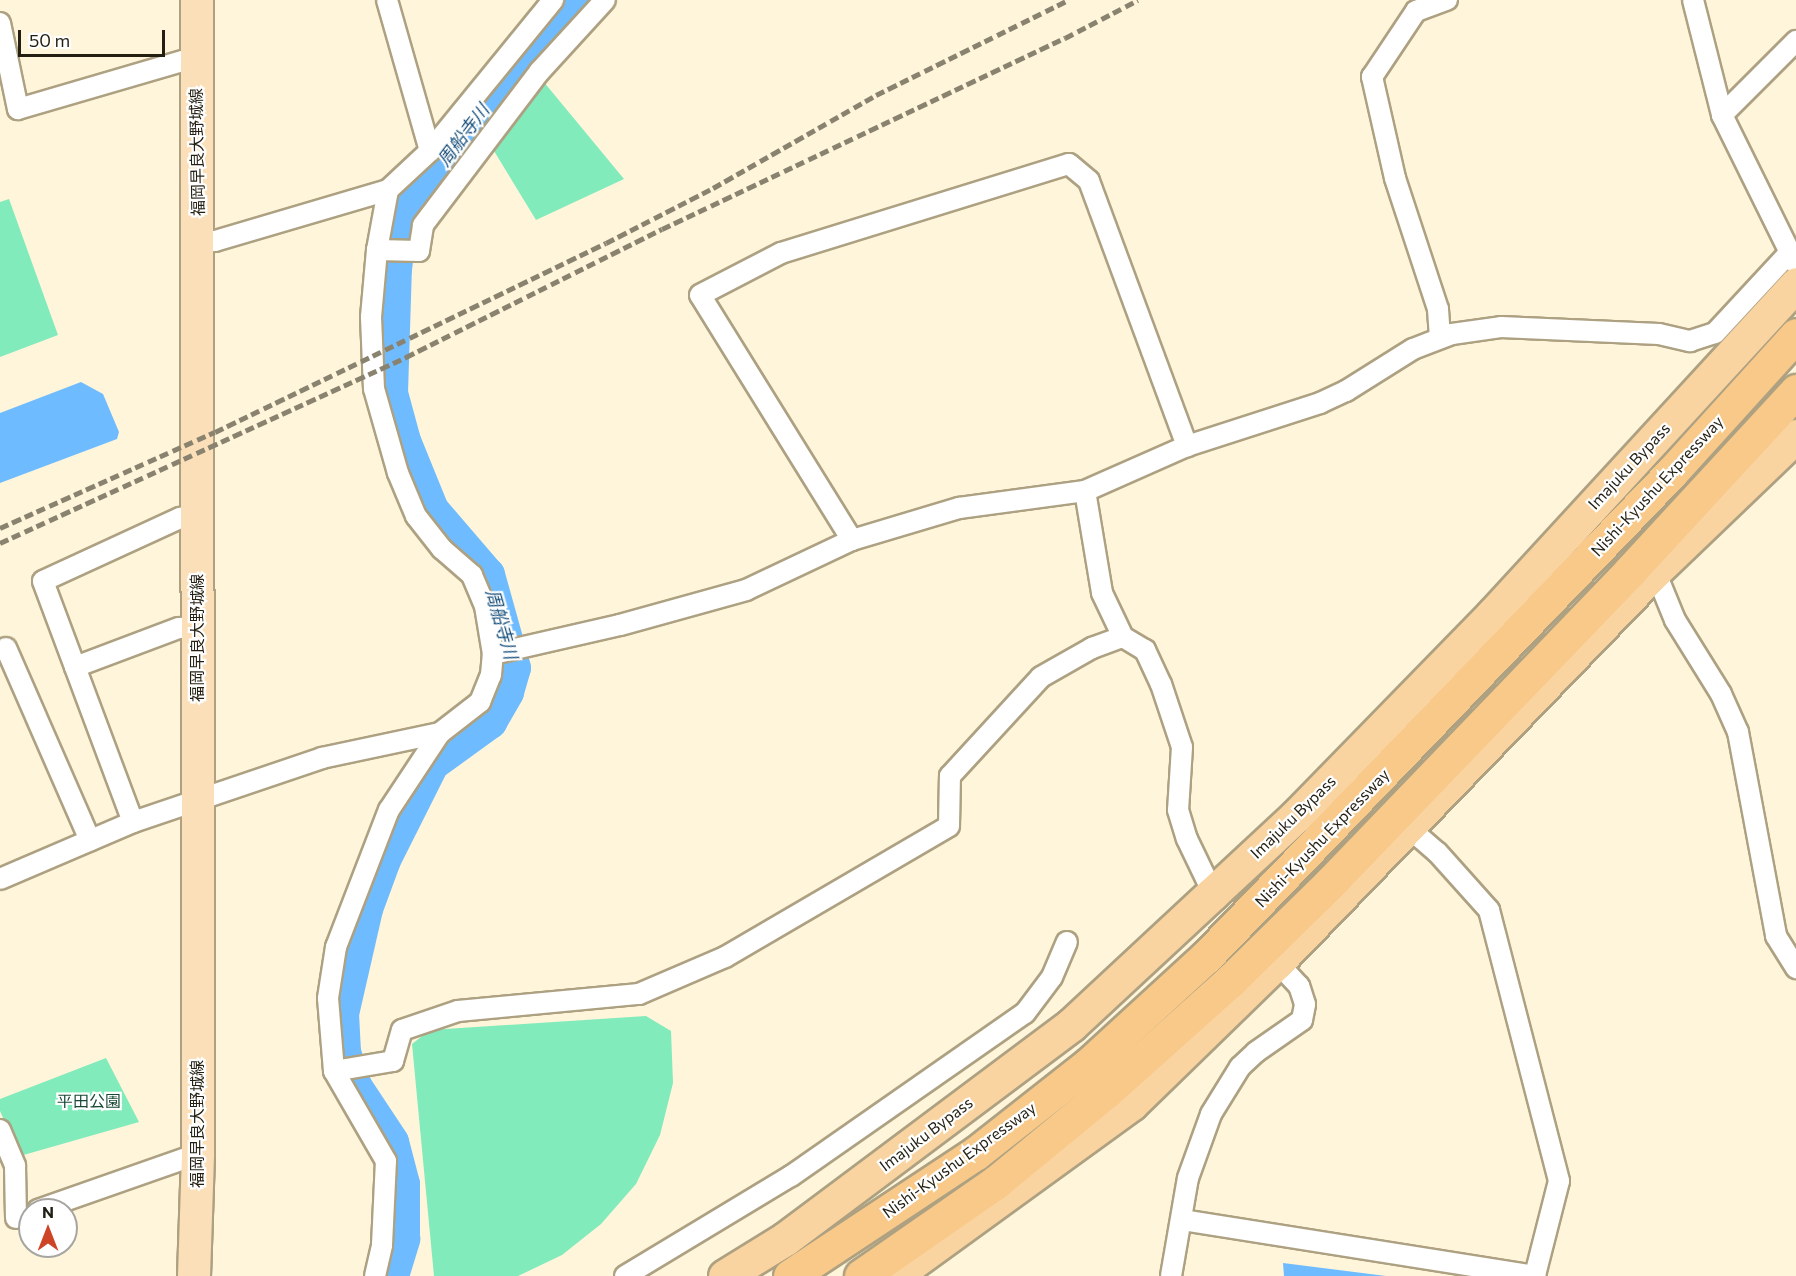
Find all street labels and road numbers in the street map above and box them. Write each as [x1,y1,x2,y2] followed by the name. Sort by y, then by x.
[186,88,208,216] street label: 福岡早良大野城線
[1587,412,1727,560] street label: Nishi-Kyushu Expressway
[1584,419,1674,513] street label: Imajuku Bypass
[187,574,207,702] street label: 福岡早良大野城線
[1251,765,1393,911] street label: Nishi-Kyushu Expressway
[1246,771,1340,863] street label: Imajuku Bypass
[187,1060,207,1188] street label: 福岡早良大野城線
[876,1093,976,1175] street label: Imajuku Bypass
[879,1098,1039,1222] street label: Nishi-Kyushu Expressway

